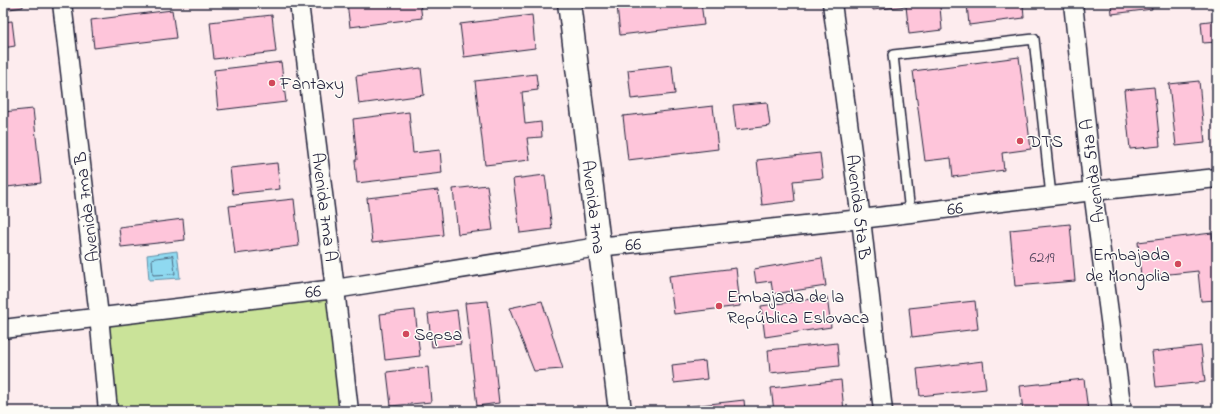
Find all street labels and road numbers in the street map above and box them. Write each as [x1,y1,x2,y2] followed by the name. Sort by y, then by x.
[1075,117,1113,224] street label: Avenida 5ta A
[68,150,108,263] street label: Avenida 7ma B
[303,151,343,263] street label: Avenida 7ma A
[838,153,876,261] street label: Avenida 5ta B
[573,159,611,256] street label: Avenida 7ma
[946,196,965,224] street label: 66
[624,232,643,260] street label: 66
[304,279,323,307] street label: 66

